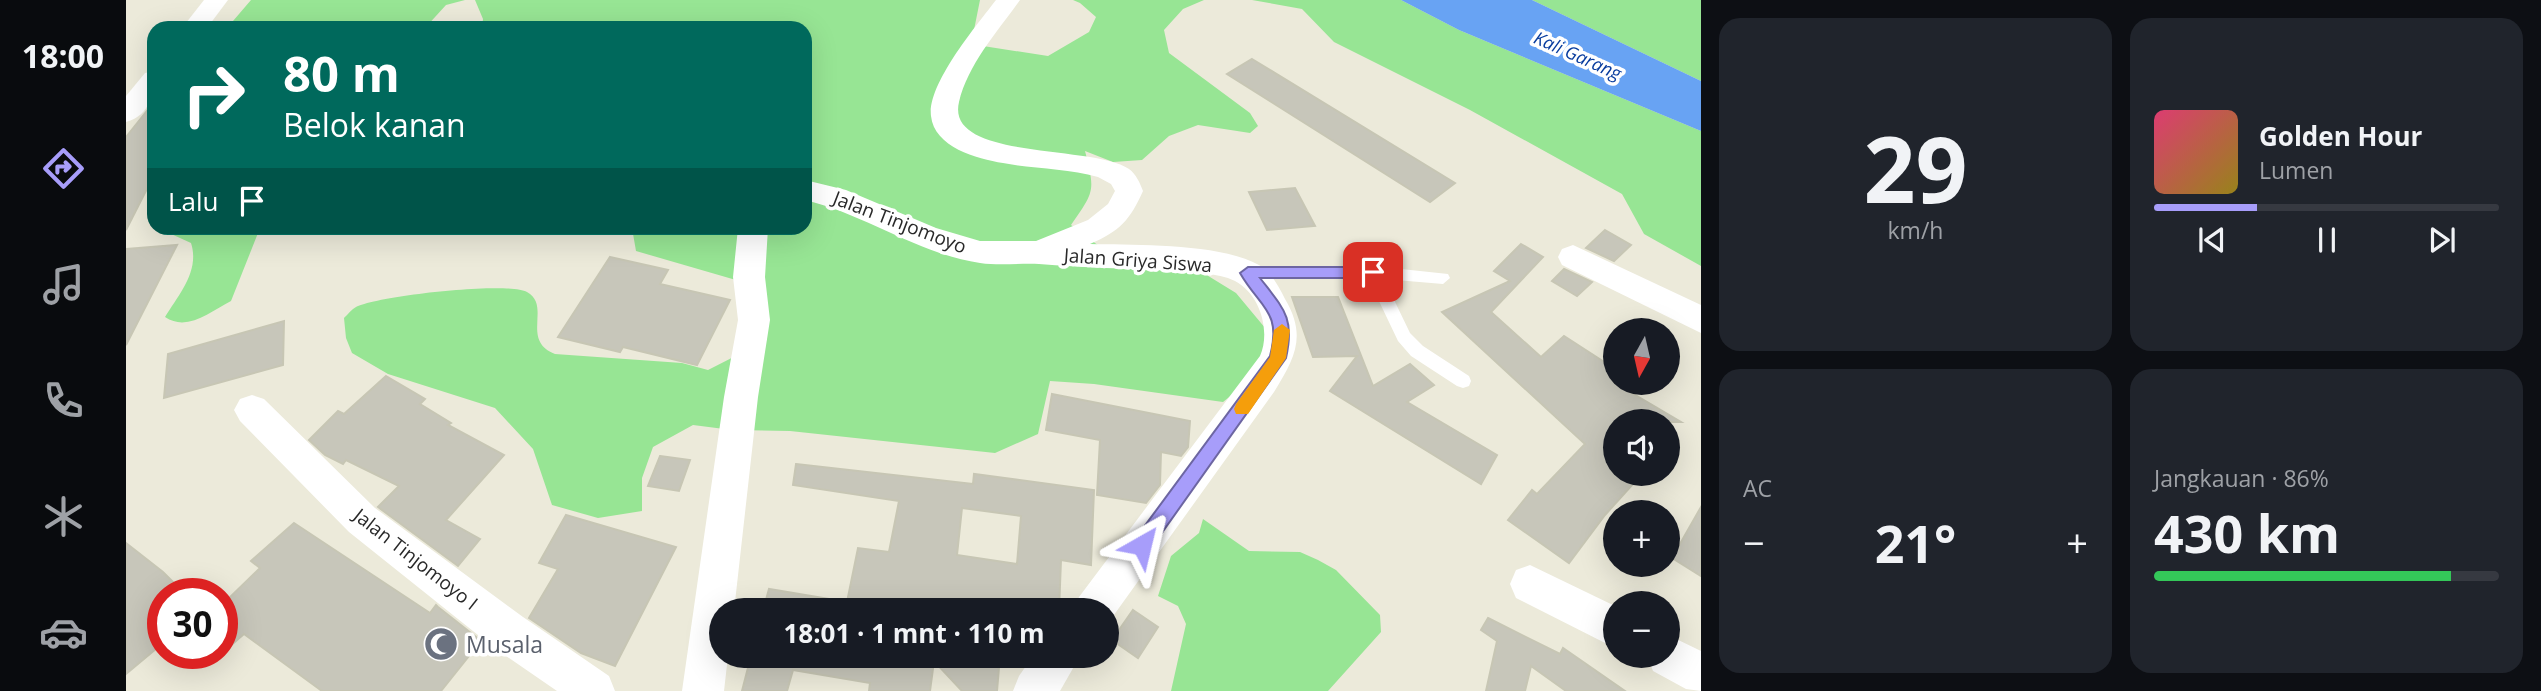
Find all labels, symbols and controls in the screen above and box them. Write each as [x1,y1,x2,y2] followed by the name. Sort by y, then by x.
[1530,25,1626,85] water label: Kali Garang
[22,34,104,77] text: 18:00
[283,40,400,106] text: 80 m
[168,49,259,140] icon: right
[283,103,466,146] text: Belok kanan
[1863,106,1968,230] text: 29
[2259,118,2422,154] text: Golden Hour
[39,144,88,193] icon: directions
[2259,154,2333,186] text: Lumen
[233,182,271,220] icon: arrive
[168,183,219,219] text: Lalu
[828,184,970,259] street label: Jalan Tinjomoyo
[1888,214,1943,246] text: km/h
[2193,221,2231,259] icon: previous
[2308,221,2346,259] icon: pause
[2423,221,2461,259] icon: next
[1061,242,1213,278] street label: Jalan Griya Siswa
[1343,242,1403,302] pin
[1354,253,1392,291] icon: arrive
[39,260,88,309] icon: music
[1603,318,1680,396] north arrow
[1603,318,1680,668] map controls
[39,376,88,425] icon: phone
[1603,409,1680,486] button: sound
[2154,462,2329,494] text: Jangkauan · 86%
[1743,472,1772,504] text: AC
[39,492,88,541] icon: climate
[2154,497,2340,568] text: 430 km
[1603,500,1680,577] button: +
[347,501,483,616] street label: Jalan Tinjomoyo I
[1875,507,1956,578] text: 21°
[1105,508,1179,582] position arrow
[1743,516,1765,568] text: −
[2066,516,2088,568] text: +
[147,578,238,669] speed limit sign: 30
[1603,591,1680,668] button: −
[39,608,88,657] icon: car
[783,615,1045,651] text: 18:01 · 1 mnt · 110 m
[422,625,460,663] mosque icon: Musala
[466,628,543,660] place label: Musala

